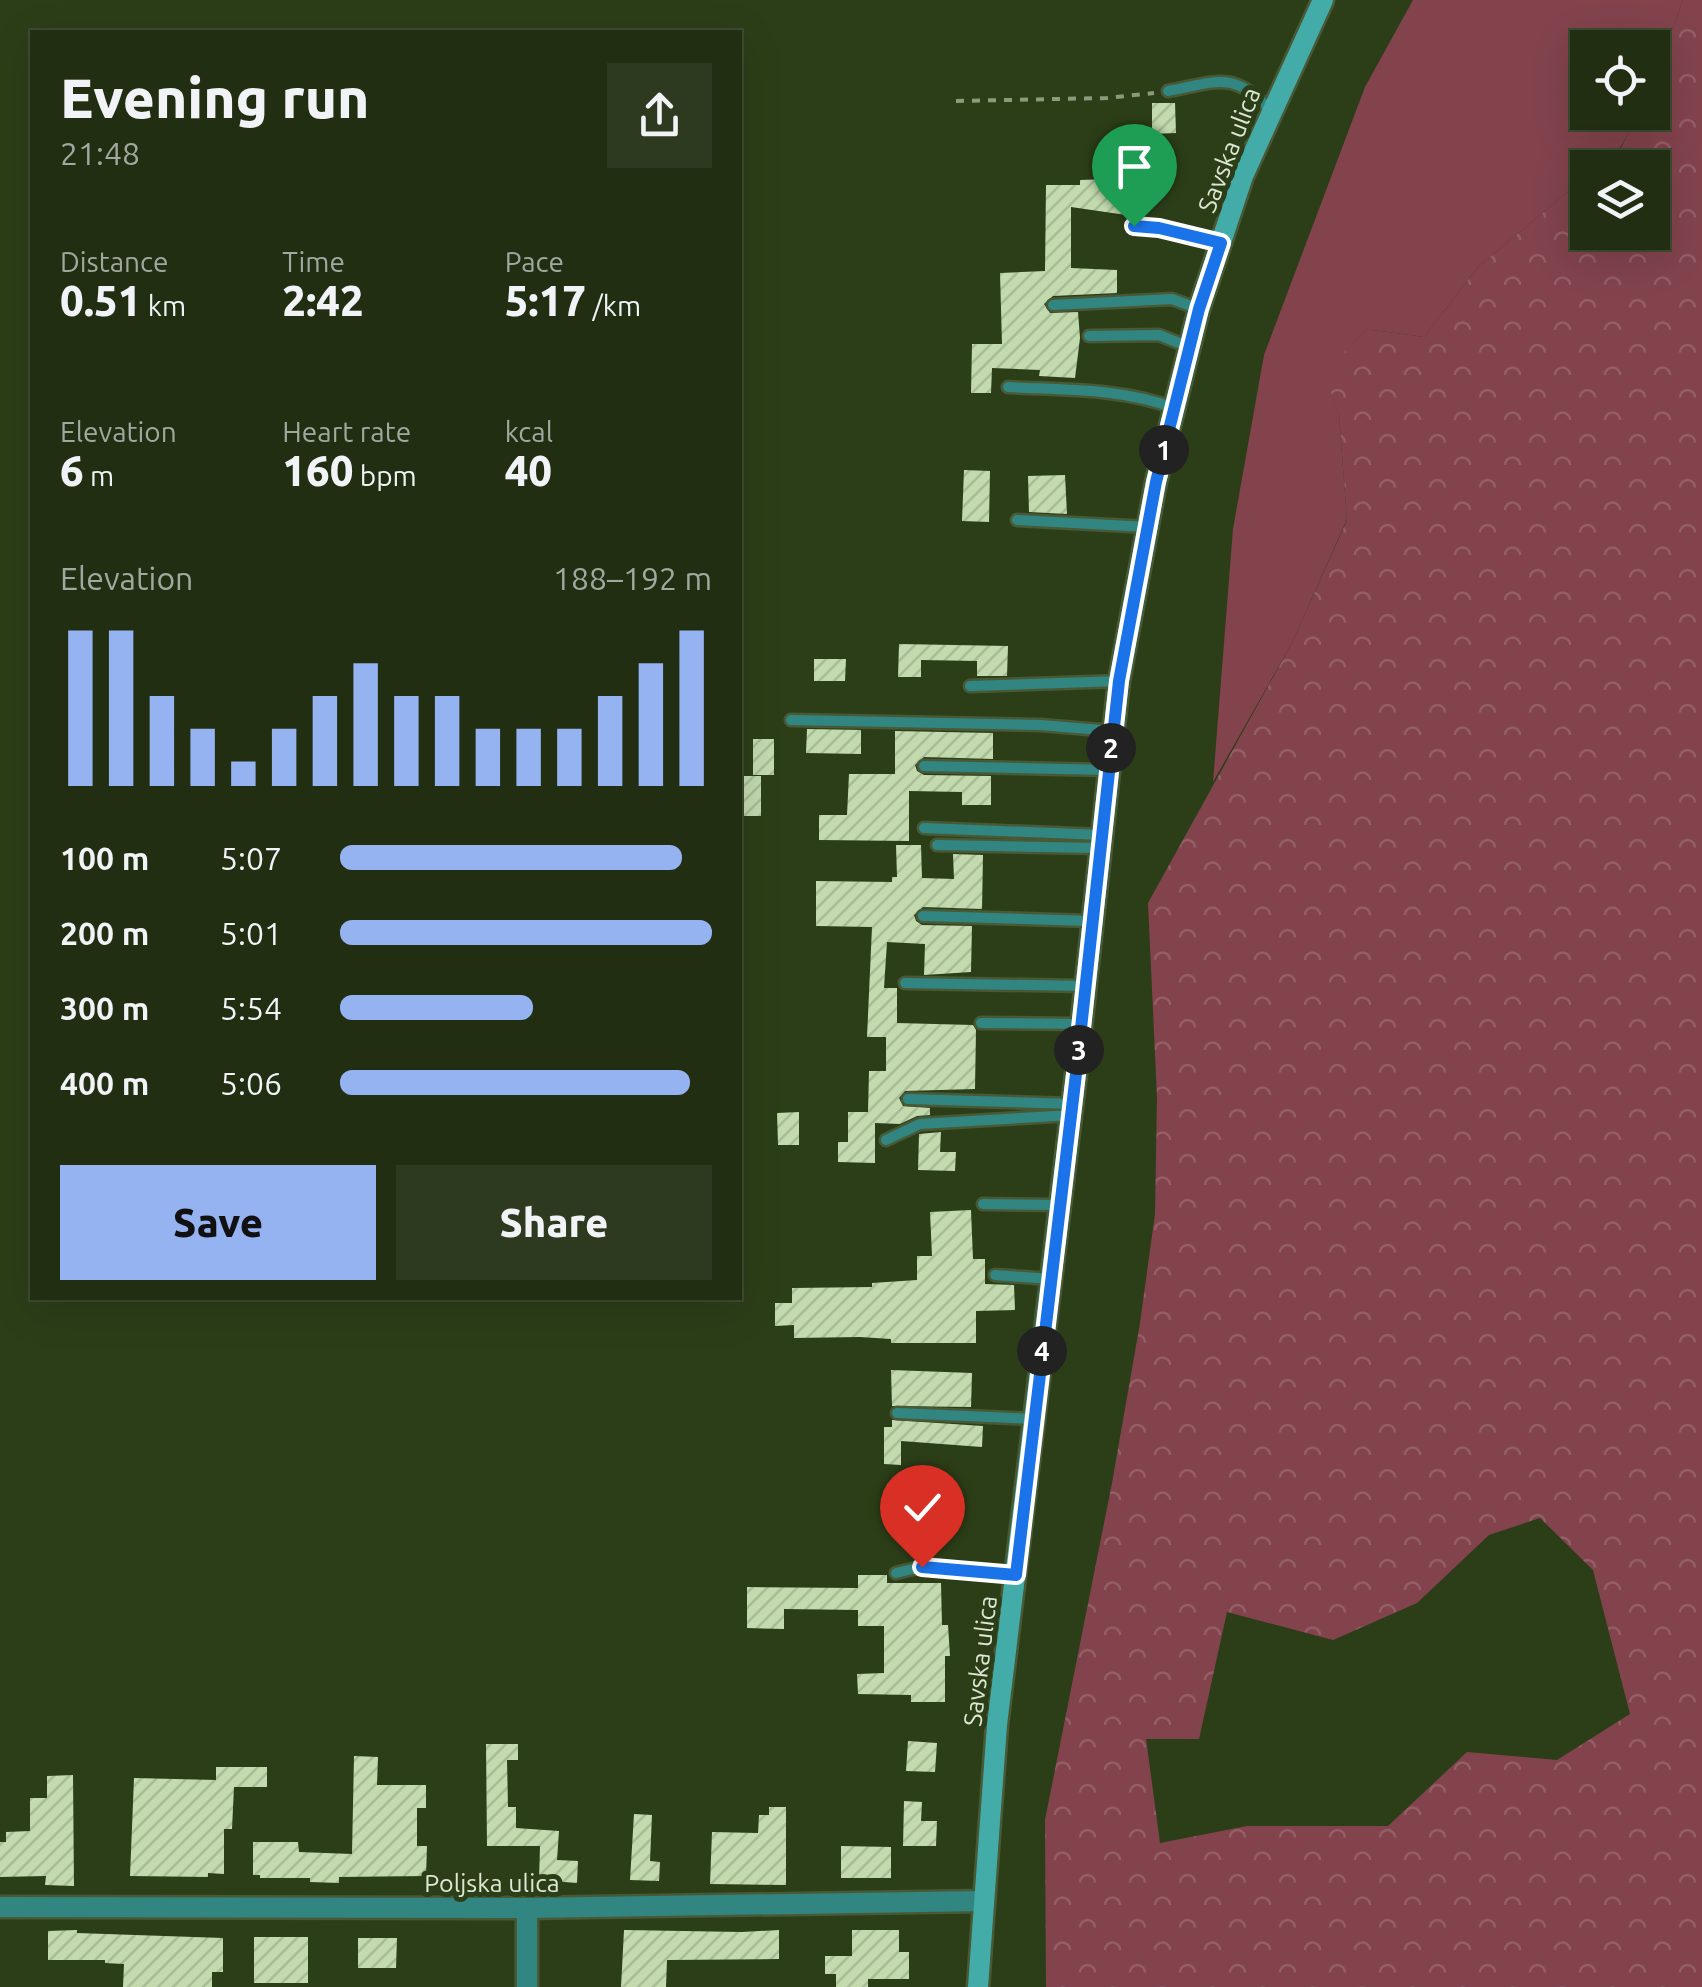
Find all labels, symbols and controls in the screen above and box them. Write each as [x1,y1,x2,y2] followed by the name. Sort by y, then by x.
[1570,30,1670,250] map controls
[1570,30,1670,130] button: locate
[607,63,712,168] button: share
[60,67,370,128] text: Evening run
[1192,84,1266,216] street label: Savska ulica
[1092,124,1177,227] pin
[60,135,140,171] text: 21:48
[1107,139,1162,194] icon: arrive
[1570,150,1670,250] button: layers
[60,246,168,277] text: Distance
[282,246,345,277] text: Time
[505,246,564,277] text: Pace
[60,277,141,324] text: 0.51
[282,277,364,324] text: 2:42
[505,277,586,324] text: 5:17
[141,290,186,321] text: km
[586,290,641,321] text: /km
[60,416,177,447] text: Elevation
[282,416,411,447] text: Heart rate
[505,416,553,447] text: kcal
[1139,425,1189,475] pin: 1
[1156,434,1172,465] text: 1
[60,447,84,494] text: 6
[282,447,353,494] text: 160
[505,447,552,494] text: 40
[84,460,114,491] text: m
[353,460,417,491] text: bpm
[60,560,193,596] text: Elevation
[553,560,712,596] text: 188–192 m
[1086,723,1136,773] pin: 2
[1103,732,1119,763] text: 2
[60,840,149,876] text: 100 m
[220,840,282,876] text: 5:07
[60,915,149,951] text: 200 m
[220,915,282,951] text: 5:01
[60,990,149,1026] text: 300 m
[220,990,282,1026] text: 5:54
[1054,1025,1104,1075] pin: 3
[1071,1034,1087,1065] text: 3
[60,1065,149,1101] text: 400 m
[220,1065,282,1101] text: 5:06
[60,1165,376,1280] button: Save
[396,1165,712,1280] button: Share
[1017,1326,1067,1376] pin: 4
[1034,1335,1050,1366] text: 4
[880,1465,965,1568] pin
[895,1480,950,1535] icon: check
[958,1594,1002,1728] street label: Savska ulica
[424,1869,560,1897] street label: Poljska ulica

